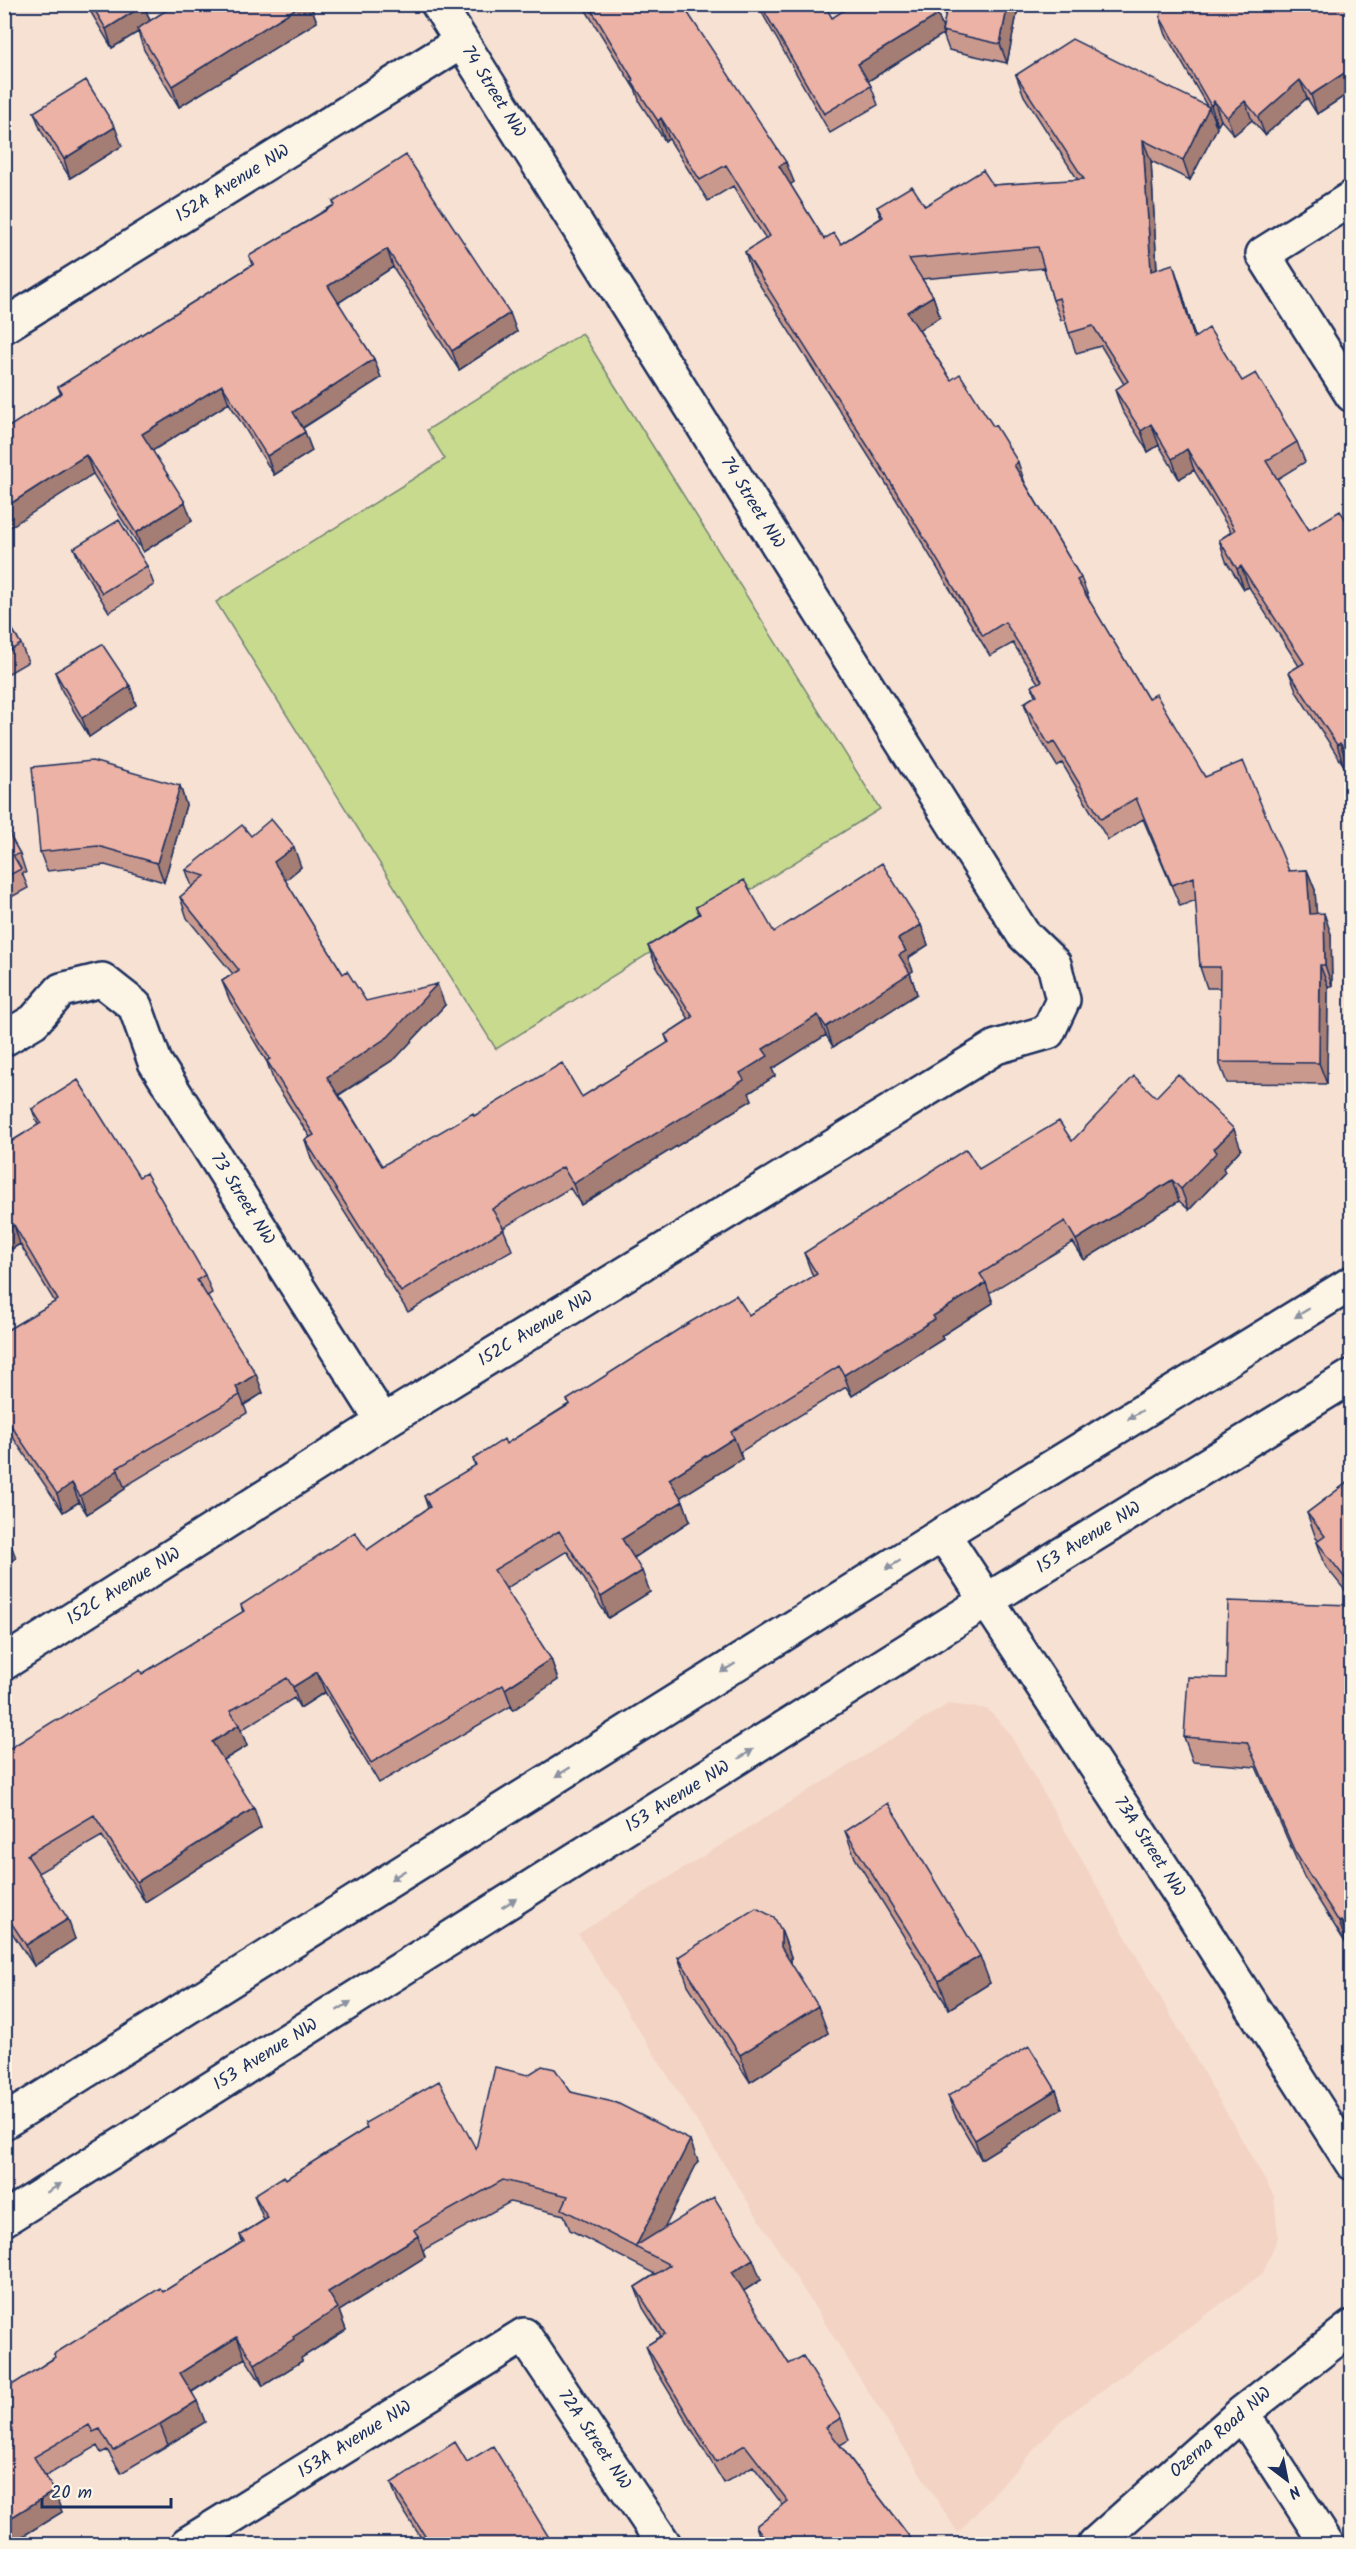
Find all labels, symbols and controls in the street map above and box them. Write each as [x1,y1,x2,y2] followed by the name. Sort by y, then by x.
[453,40,533,144] street label: 74 Street NW
[170,137,296,231] street label: 152A Avenue NW
[712,451,792,555] street label: 74 Street NW
[202,1147,282,1251] street label: 73 Street NW
[473,1283,599,1375] street label: 152C Avenue NW
[1294,1308,1310,1319] one-way arrow
[1127,1410,1143,1421] one-way arrow
[1031,1494,1147,1582] street label: 153 Avenue NW
[61,1540,187,1634] street label: 152C Avenue NW
[885,1559,901,1570] one-way arrow
[720,1663,736,1674] one-way arrow
[737,1749,754,1760] one-way arrow
[620,1753,736,1841] street label: 153 Avenue NW
[555,1766,571,1777] one-way arrow
[1105,1791,1193,1903] street label: 73A Street NW
[389,1870,406,1881] one-way arrow
[501,1897,517,1908] one-way arrow
[336,2001,352,2012] one-way arrow
[208,2011,324,2099] street label: 153 Avenue NW
[46,2182,62,2193] one-way arrow
[1163,2380,1279,2486] street label: Ozerna Road NW
[550,2384,638,2496] street label: 72A Street NW
[292,2393,418,2487] street label: 153A Avenue NW
[1257,2450,1317,2510] north arrow
[42,2471,171,2509] scale bar
[1283,2478,1305,2505] text: N
[51,2479,92,2508] text: 20 m

